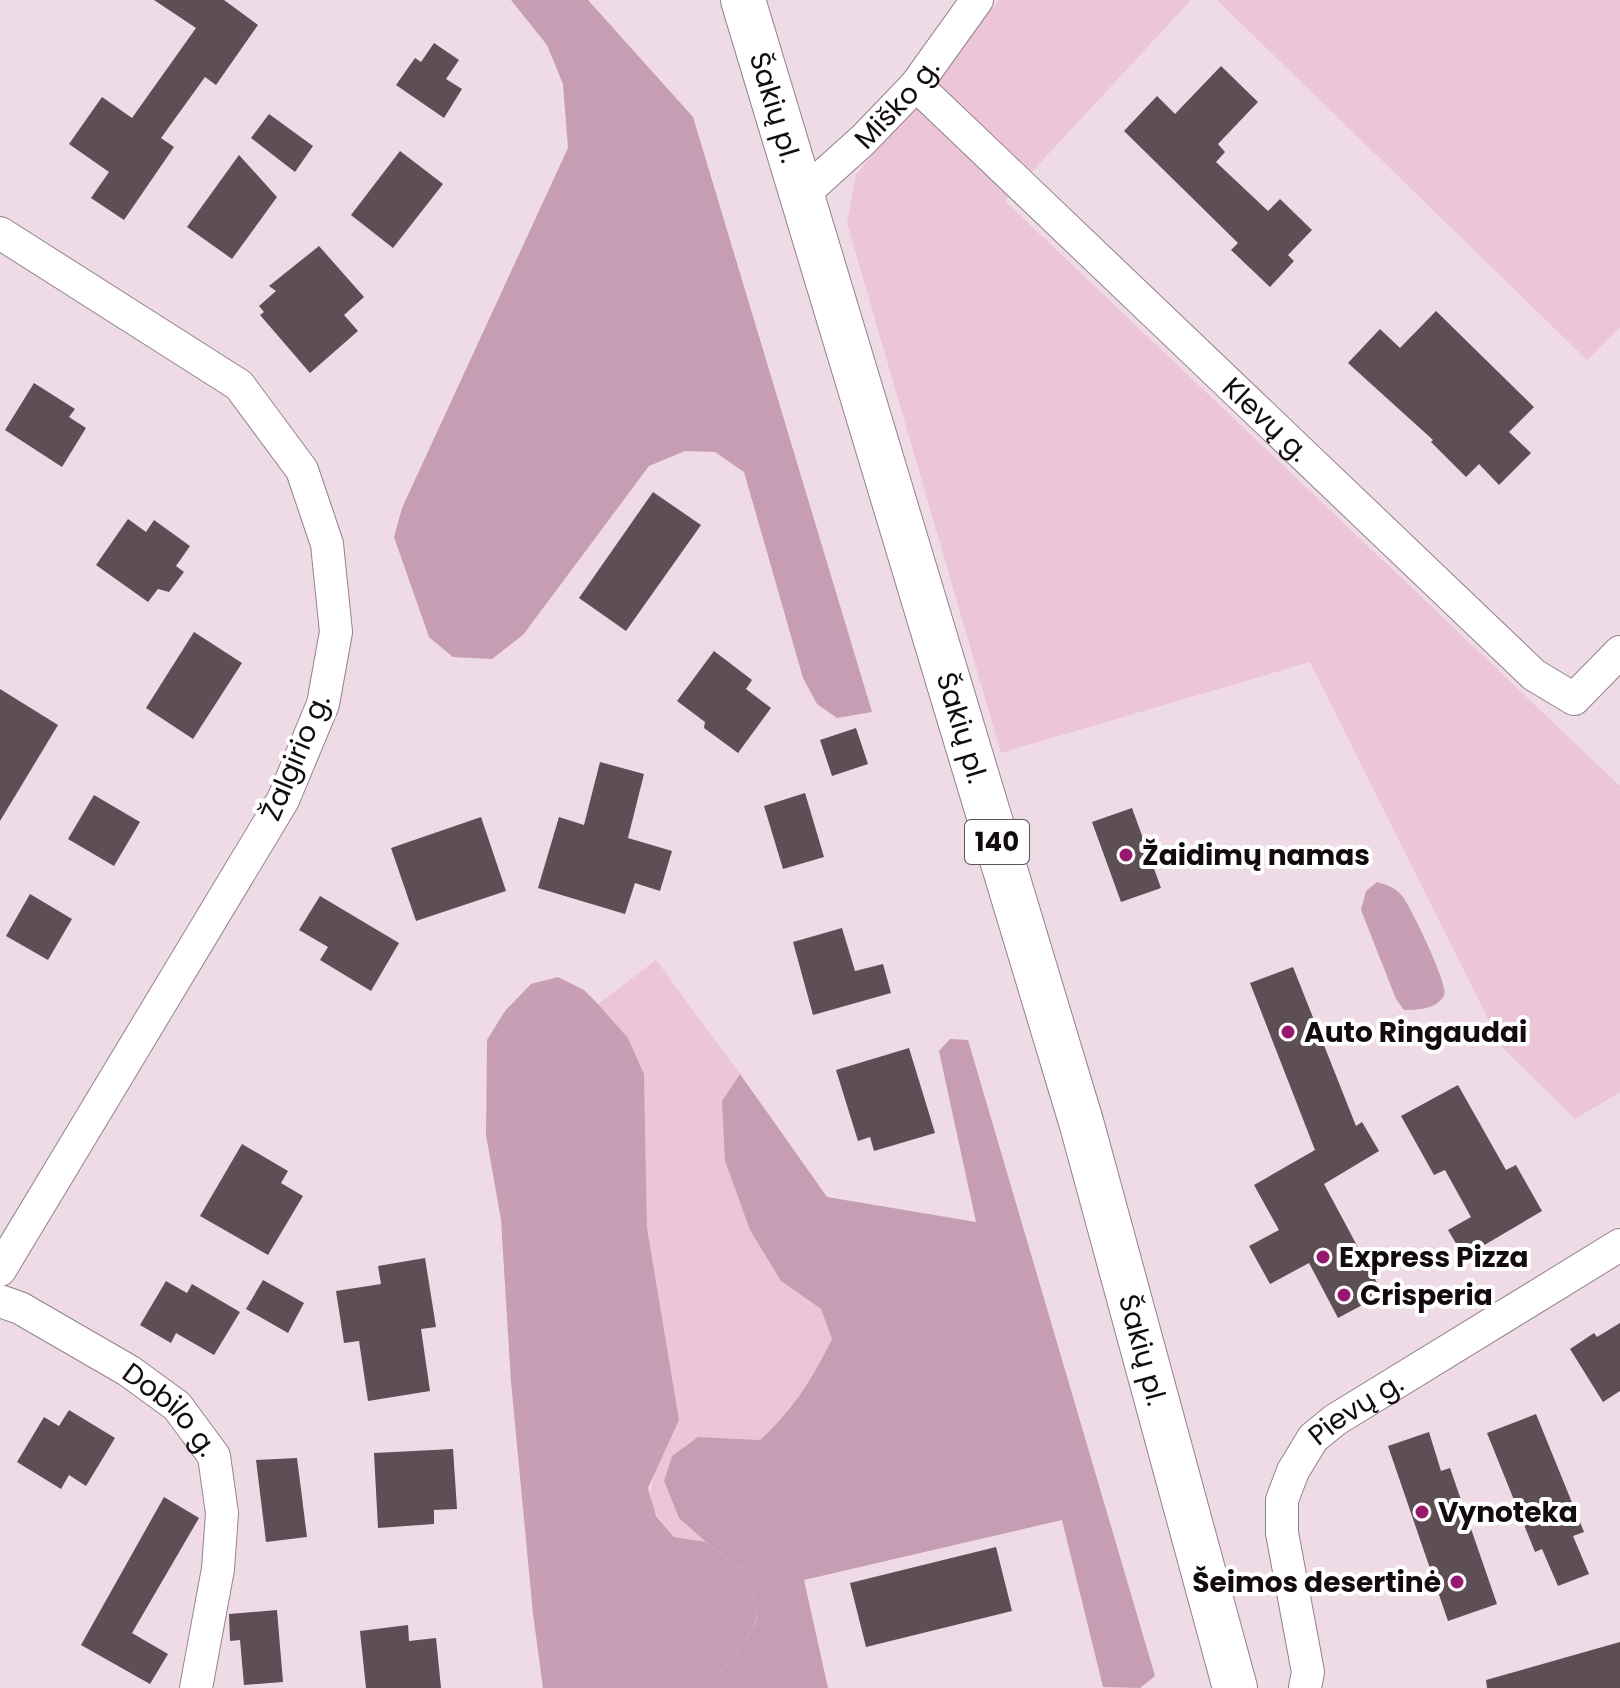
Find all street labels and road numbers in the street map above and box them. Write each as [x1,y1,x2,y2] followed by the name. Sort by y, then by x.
[740,47,810,167] street label: Šakių pl.
[846,51,949,158] street label: Miško g.
[1214,369,1318,471] street label: Klevų g.
[927,668,997,788] street label: Šakių pl.
[251,688,340,827] street label: Žalgirio g.
[965,820,1029,864] road number: 140
[1109,1290,1176,1410] street label: Šakių pl.
[114,1354,227,1464] street label: Dobilo g.
[1300,1364,1411,1454] street label: Pievų g.

